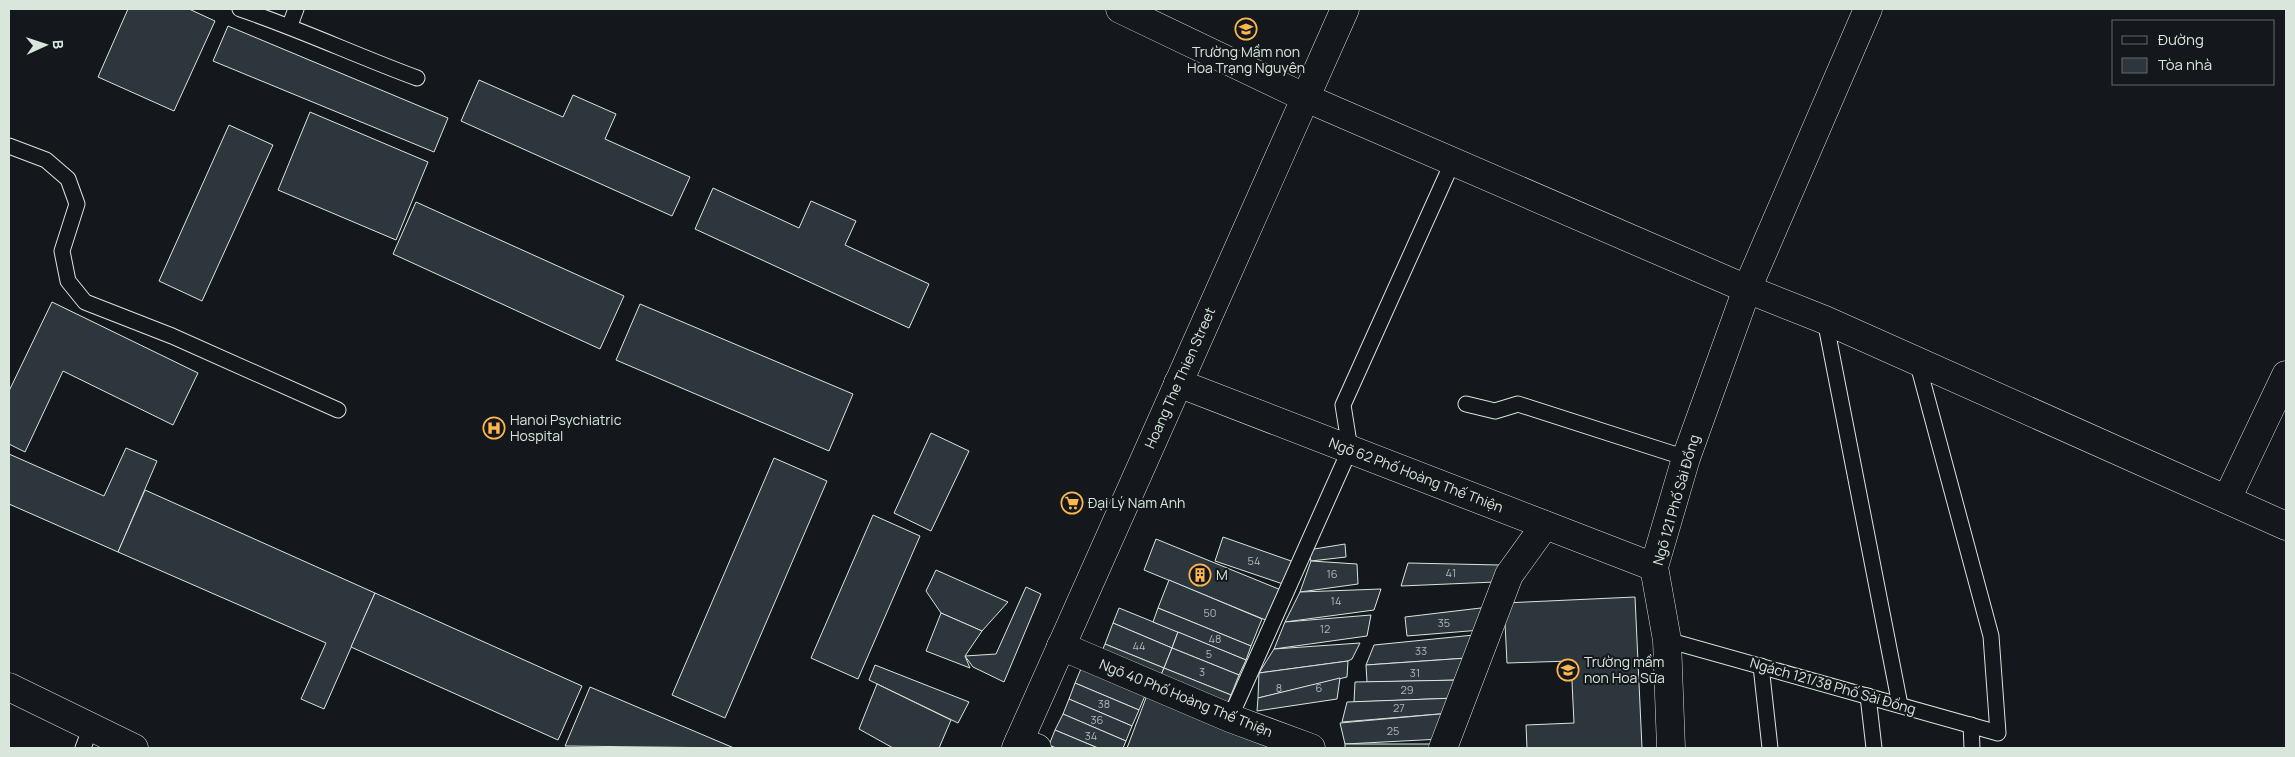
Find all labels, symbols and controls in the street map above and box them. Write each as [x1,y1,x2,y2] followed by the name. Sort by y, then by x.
[1234,17,1258,41] school or university icon: Trường Mầm non Hoa Trạng Nguyên
[20,20,70,70] north arrow
[2112,20,2275,85] legend
[2158,29,2204,50] text: Đường
[49,39,68,49] text: B
[1187,42,1305,77] place label: Trường Mầm non Hoa Trạng Nguyên
[2158,54,2212,75] text: Tòa nhà
[1140,304,1219,451] street label: Hoang The Thien Street
[510,410,622,445] place label: Hanoi Psychiatric Hospital
[482,416,506,440] hospital icon: Hanoi Psychiatric Hospital
[1326,432,1506,517] street label: Ngõ 62 Phố Hoàng Thế Thiện
[1648,432,1703,567] street label: Ngõ 121 Phố Sài Đồng
[1060,491,1084,515] supermarket icon: Đại Lý Nam Anh
[1088,493,1185,512] place label: Đại Lý Nam Anh
[1248,553,1260,568] house number: 54
[1188,563,1212,587] building icon: M
[1216,565,1228,584] place label: M
[1446,565,1456,580] house number: 41
[1326,566,1338,581] house number: 16
[1331,593,1341,608] house number: 14
[1203,605,1217,620] house number: 50
[1438,615,1450,630] house number: 35
[1320,621,1330,636] house number: 12
[1209,631,1221,646] house number: 48
[1132,638,1146,653] house number: 44
[1415,643,1427,658] house number: 33
[1206,646,1212,661] house number: 5
[1584,652,1665,687] place label: Trường mầm non Hoa Sữa
[1748,653,1918,718] street label: Ngách 121/38 Phố Sài Đồng
[1097,654,1276,741] street label: Ngõ 40 Phố Hoàng Thế Thiện
[1556,658,1580,682] school or university icon: Trường mầm non Hoa Sữa
[1199,664,1205,679] house number: 3
[1410,665,1420,680] house number: 31
[1276,680,1282,695] house number: 8
[1316,680,1323,695] house number: 6
[1400,682,1414,697] house number: 29
[1098,696,1110,711] house number: 38
[1393,700,1405,715] house number: 27
[1091,712,1104,727] house number: 36
[1387,723,1399,738] house number: 25
[1085,728,1097,743] house number: 34

